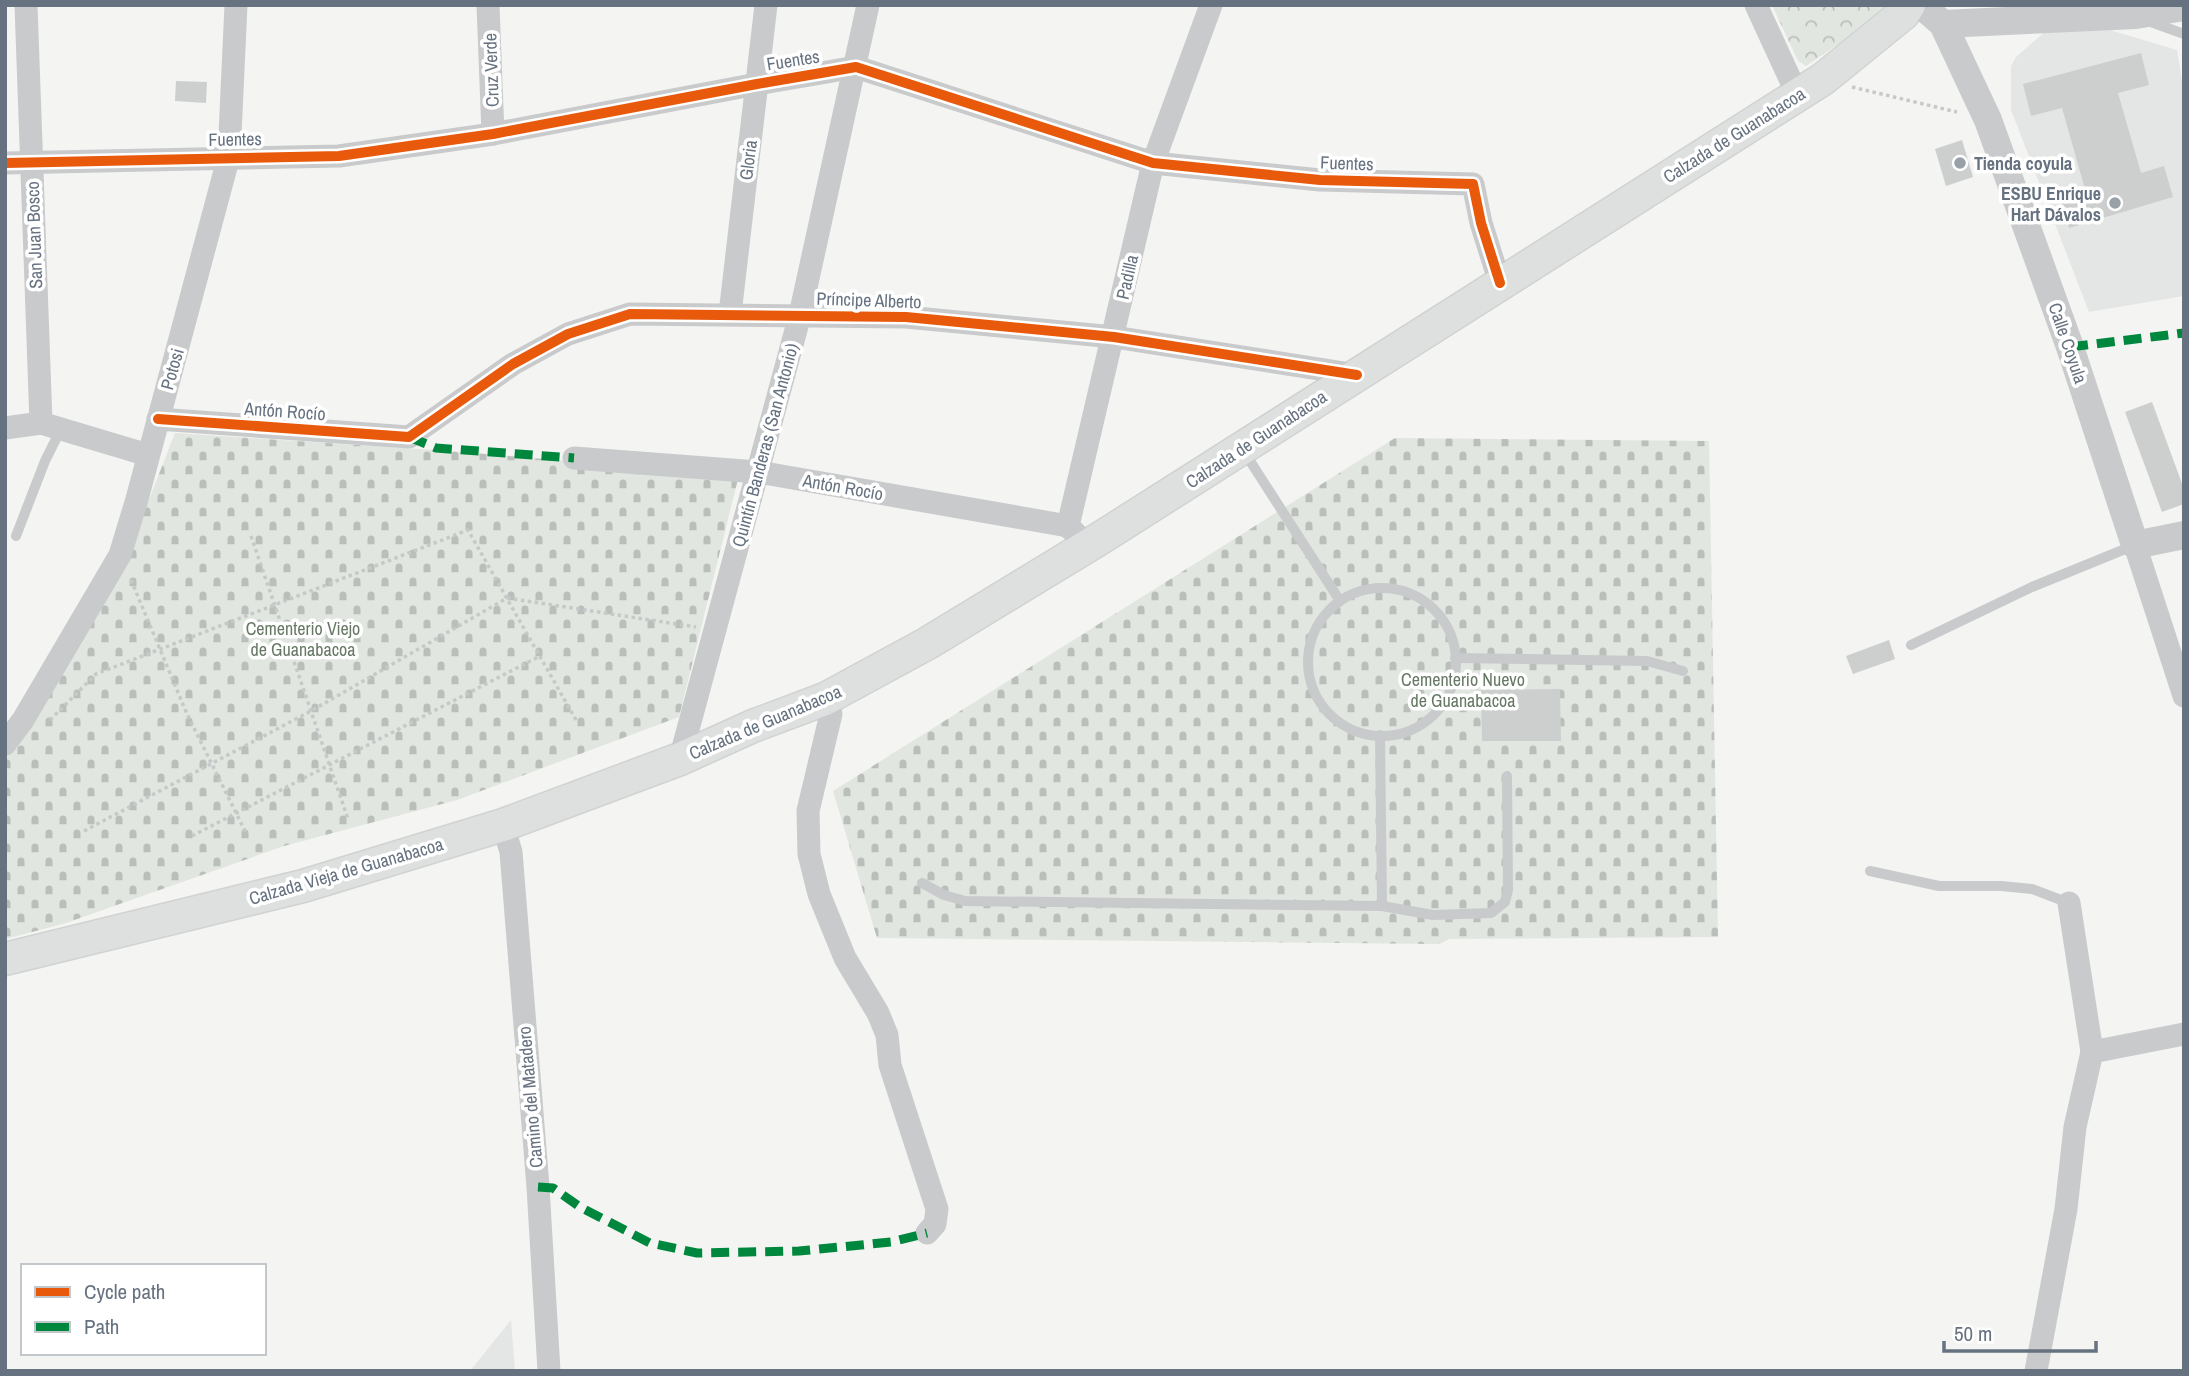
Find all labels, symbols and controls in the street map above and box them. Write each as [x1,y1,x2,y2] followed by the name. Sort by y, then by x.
[477,33,505,107] street label: Cruz Verde
[765,43,821,77] street label: Fuentes
[1658,81,1810,189] street label: Calzada de Guanabacoa
[208,126,262,152] street label: Fuentes
[733,139,763,181] street label: Gloria
[1320,150,1374,176] street label: Fuentes
[1974,151,2073,176] place label: Tienda coyula
[1952,155,1968,171] marker: Tienda coyula
[20,181,48,289] street label: San Juan Bosco
[2001,181,2101,227] place label: ESBU Enrique Hart Dávalos
[2107,195,2123,211] marker: ESBU Enrique Hart Dávalos
[1110,252,1144,302] street label: Padilla
[816,286,922,314] street label: Príncipe Alberto
[2043,299,2093,387] street label: Calle Coyula
[726,340,804,550] street label: Quintín Banderas (San Antonio)
[154,345,190,393] street label: Potosi
[1181,384,1331,494] street label: Calzada de Guanabacoa
[243,396,326,426] street label: Antón Rocío
[800,467,885,506] street label: Antón Rocío
[246,616,360,662] park label: Cementerio Viejo de Guanabacoa
[1401,667,1525,713] park label: Cementerio Nuevo de Guanabacoa
[685,679,845,765] street label: Calzada de Guanabacoa
[246,831,446,911] street label: Calzada Vieja de Guanabacoa
[511,1025,549,1169] street label: Camino del Matadero
[21,1264,266,1355] legend
[84,1277,165,1306] text: Cycle path
[1944,1310,2096,1354] scale bar
[84,1312,119,1341] text: Path
[1954,1319,1992,1348] text: 50 m

